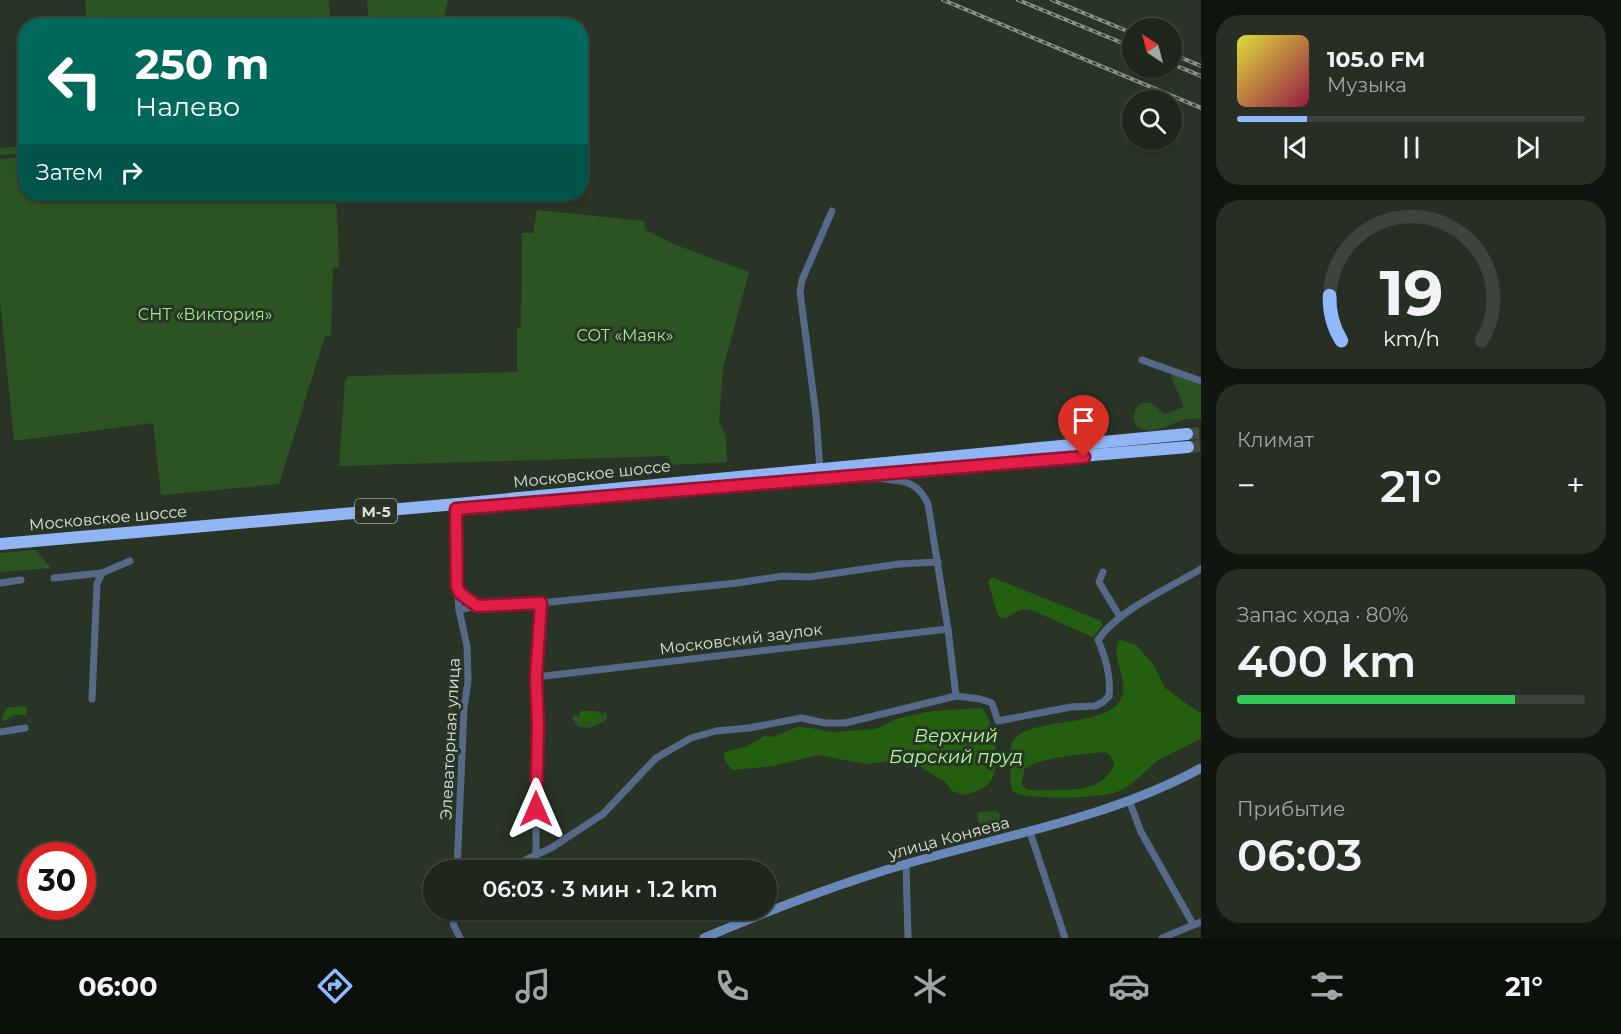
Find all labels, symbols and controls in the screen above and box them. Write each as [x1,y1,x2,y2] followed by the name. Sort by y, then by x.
[1122,18,1182,78] north arrow
[1122,18,1182,150] map controls
[135,38,269,90] text: 250 m
[36,42,114,120] icon: left
[1327,46,1425,73] text: 105.0 FM
[1327,73,1407,97] text: Музыка
[135,90,240,123] text: Налево
[1122,90,1182,150] button: search
[1279,131,1312,164] icon: previous
[1395,131,1428,164] icon: pause
[1511,131,1544,164] icon: next
[115,156,148,189] icon: right
[36,159,103,186] text: Затем
[1379,256,1443,332] text: 19
[138,305,272,324] park label: СНТ «Виктория»
[577,326,673,345] park label: СОТ «Маяк»
[1382,326,1440,352] text: km/h
[1058,395,1109,457] pin
[1067,404,1100,437] icon: arrive
[1237,428,1314,452] text: Климат
[512,456,672,492] street label: Московское шоссе
[1380,458,1442,513] text: 21°
[1237,465,1256,505] text: −
[1566,465,1585,505] text: +
[355,499,397,523] road number: М-5
[28,502,188,534] street label: Московское шоссе
[1237,603,1408,627] text: Запас хода · 80%
[658,619,824,658] street label: Московский заулок
[1237,633,1416,688] text: 400 km
[436,657,464,821] street label: Элеваторная улица
[889,725,1023,768] water label: Верхний Барский пруд
[504,777,568,841] position arrow
[1237,797,1345,821] text: Прибытие
[885,813,1012,864] street label: улица Коняева
[1237,827,1363,882] text: 06:03
[18,842,96,920] speed limit sign: 30
[482,876,718,903] text: 06:03 · 3 мин · 1.2 km
[314,965,356,1007] icon: directions
[512,965,554,1007] icon: music
[711,965,753,1007] icon: phone
[909,965,951,1007] icon: climate
[1108,965,1150,1007] icon: car
[1306,965,1348,1007] icon: filters
[78,970,158,1003] text: 06:00
[1505,970,1543,1003] text: 21°

